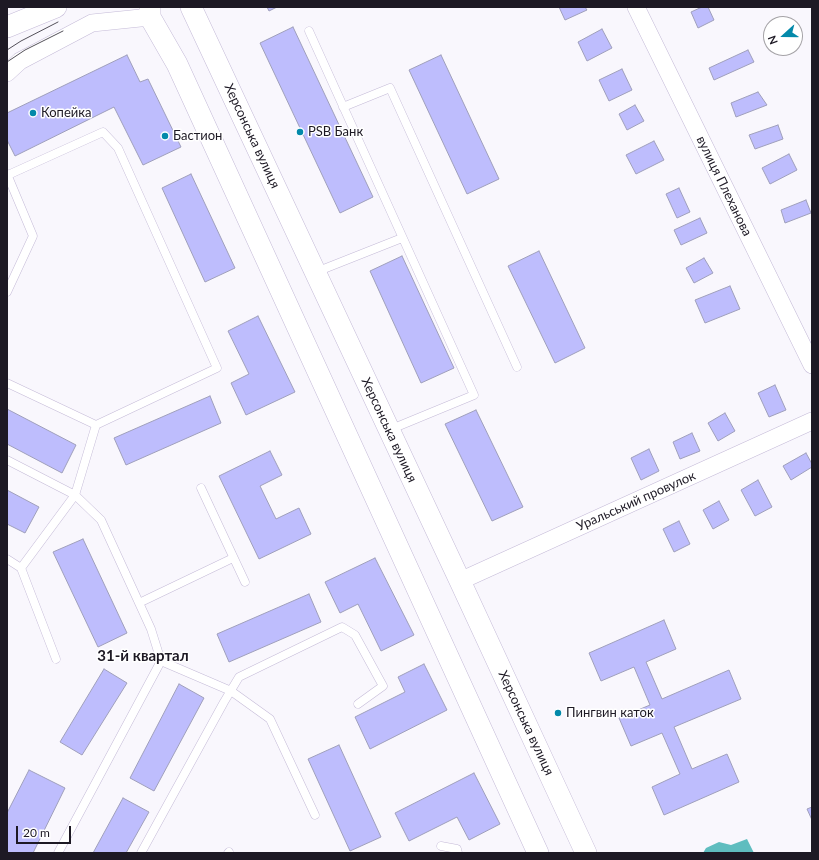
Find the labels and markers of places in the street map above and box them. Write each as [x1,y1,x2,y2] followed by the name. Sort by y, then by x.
[41,105,91,121] place label: Копейка
[28,108,38,118] marker: Копейка
[308,124,363,140] place label: PSB Банк
[295,127,305,137] marker: PSB Банк
[173,128,222,144] place label: Бастион
[160,131,170,141] marker: Бастион
[566,705,654,721] place label: Пингвин каток
[553,708,563,718] marker: Пингвин каток

